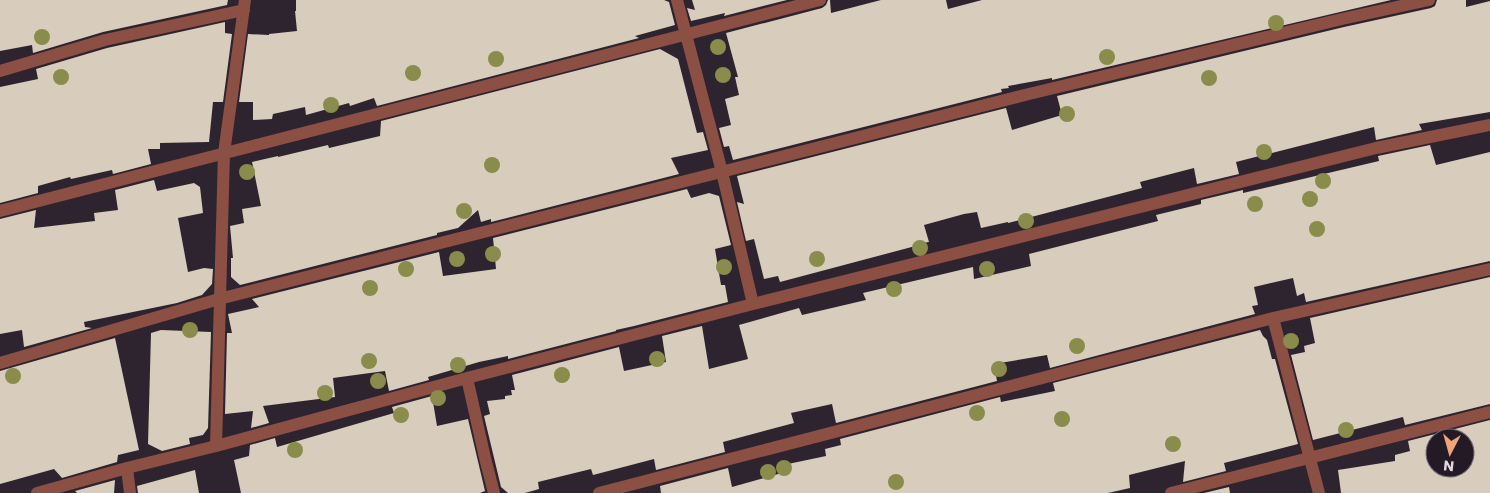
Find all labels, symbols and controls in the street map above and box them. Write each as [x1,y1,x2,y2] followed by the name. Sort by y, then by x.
[1425,428,1475,478] north arrow
[1442,455,1455,476] text: N

